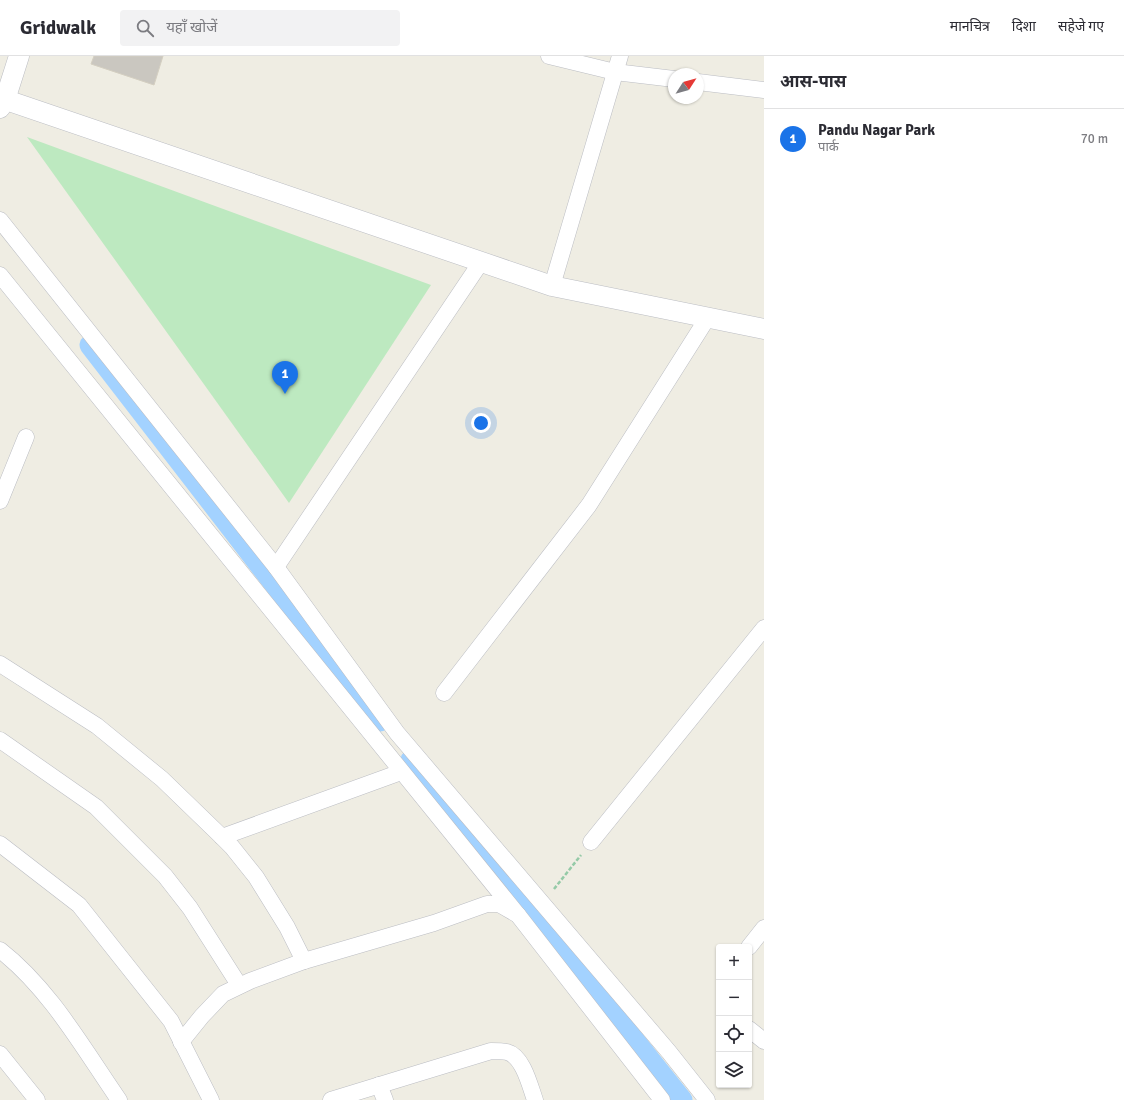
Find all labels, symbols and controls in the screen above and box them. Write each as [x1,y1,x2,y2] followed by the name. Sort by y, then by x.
[120,10,400,46] search box
[20,16,96,40] text: Gridwalk
[134,17,156,39] icon: search
[166,18,217,36] text: यहाँ खोजें
[950,18,990,35] text: मानचित्र
[1012,18,1036,35] text: दिशा
[1058,18,1104,35] text: सहेजे गए
[668,68,704,104] north arrow
[780,71,846,92] text: आस-पास
[818,121,935,139] text: Pandu Nagar Park
[789,131,797,147] text: 1
[1081,131,1108,147] text: 70 m
[818,139,839,155] text: पार्क
[272,361,298,394] pin: 1
[471,413,491,433] your location
[716,944,752,1088] map controls
[716,944,752,980] button: +
[716,980,752,1016] button: −
[716,1016,752,1052] button: locate
[716,1052,752,1088] button: layers

